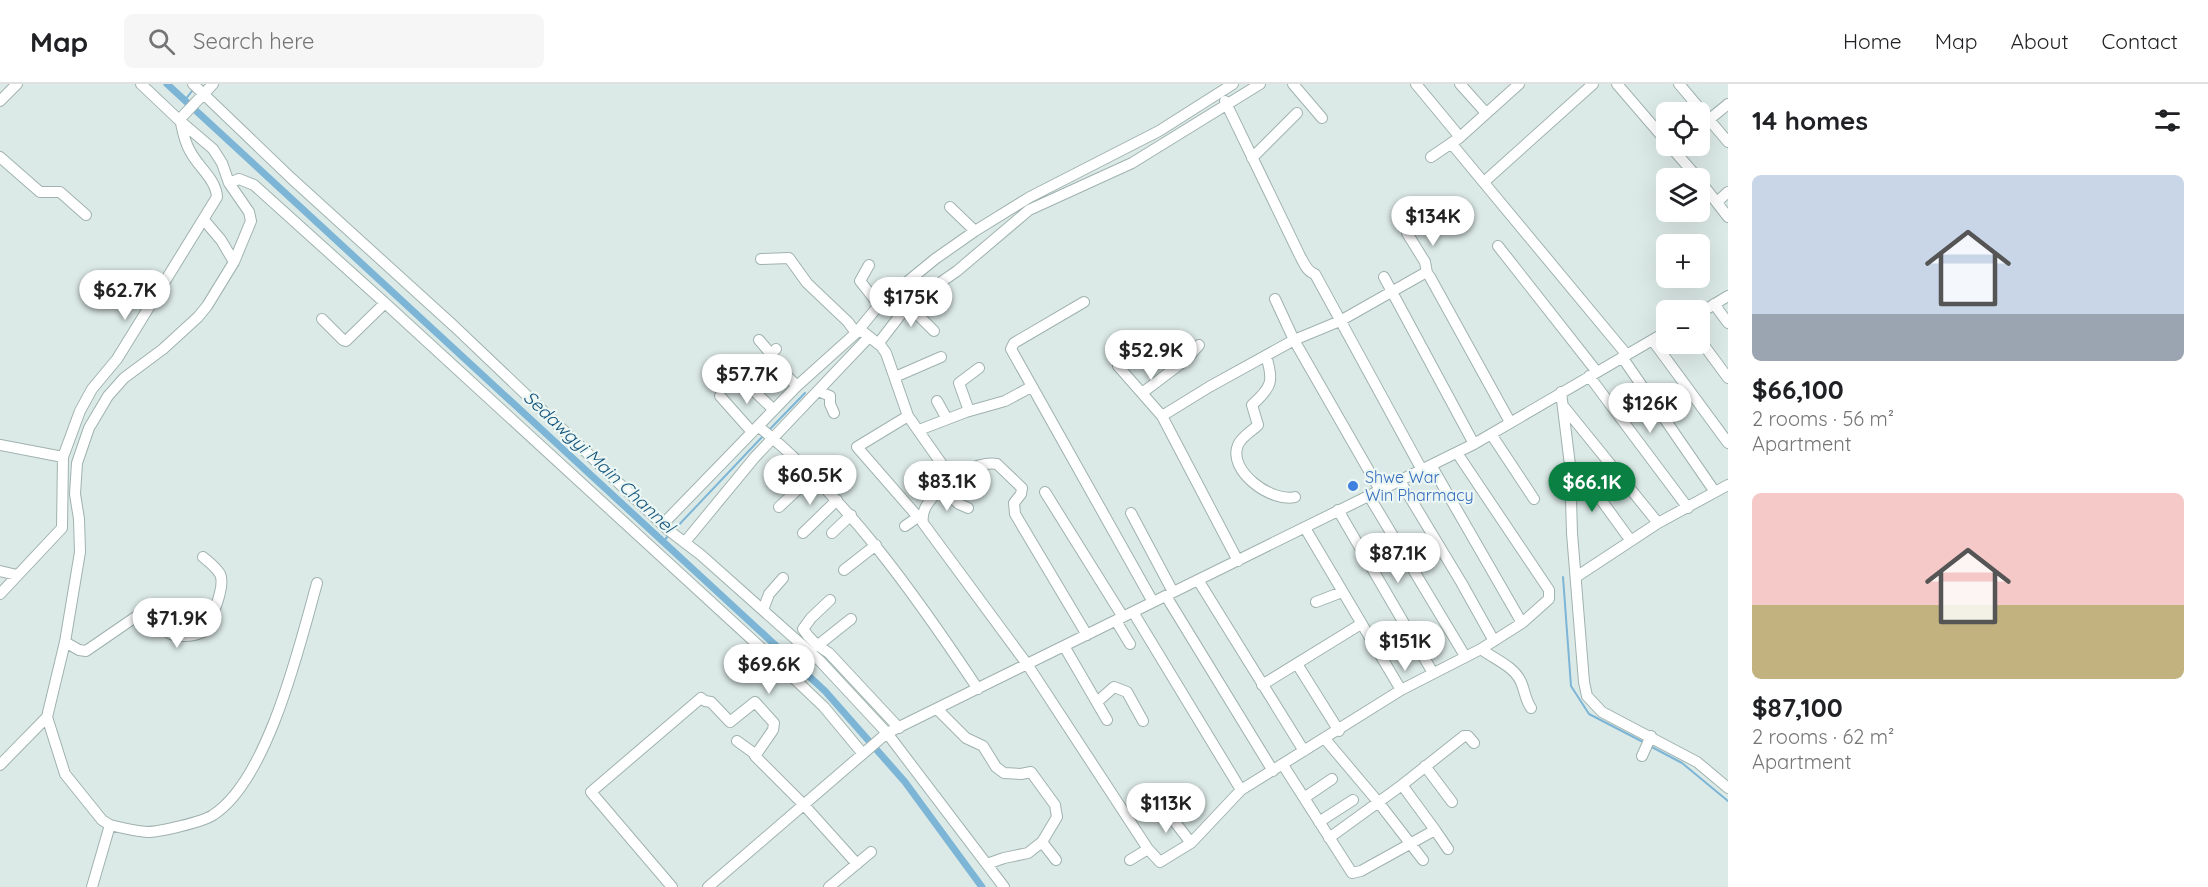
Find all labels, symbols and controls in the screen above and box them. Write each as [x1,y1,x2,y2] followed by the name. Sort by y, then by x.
[124,14,544,68] search box
[30,24,88,59] text: Map
[145,25,178,58] icon: search
[193,27,315,55] text: Search here
[1843,28,1902,54] text: Home
[1935,28,1978,54] text: Map
[2011,28,2069,54] text: About
[2102,28,2178,54] text: Contact
[1656,102,1710,354] map controls
[1656,102,1710,156] button: locate
[1752,104,1868,137] text: 14 homes
[2151,104,2184,137] icon: filters
[1656,168,1710,222] button: layers
[1391,196,1475,247] pin: $134K
[1405,203,1461,228] text: $134K
[1914,214,2022,322] icon: home
[1656,234,1710,288] button: +
[76,270,174,321] pin: $62.7K
[93,277,157,302] text: $62.7K
[869,277,953,328] pin: $175K
[883,284,939,309] text: $175K
[1656,300,1710,354] button: −
[1102,330,1200,381] pin: $52.9K
[1119,337,1183,362] text: $52.9K
[698,354,796,405] pin: $57.7K
[716,361,778,386] text: $57.7K
[1752,373,1844,406] text: $66,100
[1608,383,1692,434] pin: $126K
[519,385,681,539] water label: Sedawgyi Main Channel
[1622,390,1678,415] text: $126K
[1752,406,1894,431] text: 2 rooms · 56 m²
[1752,431,1852,456] text: Apartment
[761,455,859,506] pin: $60.5K
[898,461,996,512] pin: $83.1K
[778,462,842,487] text: $60.5K
[1543,462,1641,513] pin: $66.1K
[1365,467,1474,505] place label: Shwe War Win Pharmacy
[918,468,976,493] text: $83.1K
[1563,469,1621,494] text: $66.1K
[1346,479,1360,493] marker: Shwe War Win Pharmacy
[1914,532,2022,640] icon: home
[1349,533,1447,584] pin: $87.1K
[1369,540,1427,565] text: $87.1K
[128,598,226,649] pin: $71.9K
[147,605,207,630] text: $71.9K
[1363,621,1447,672] pin: $151K
[1379,628,1431,653] text: $151K
[720,644,818,695] pin: $69.6K
[738,651,800,676] text: $69.6K
[1752,691,1843,724] text: $87,100
[1752,724,1894,749] text: 2 rooms · 62 m²
[1752,749,1852,774] text: Apartment
[1124,783,1208,834] pin: $113K
[1140,790,1192,815] text: $113K

